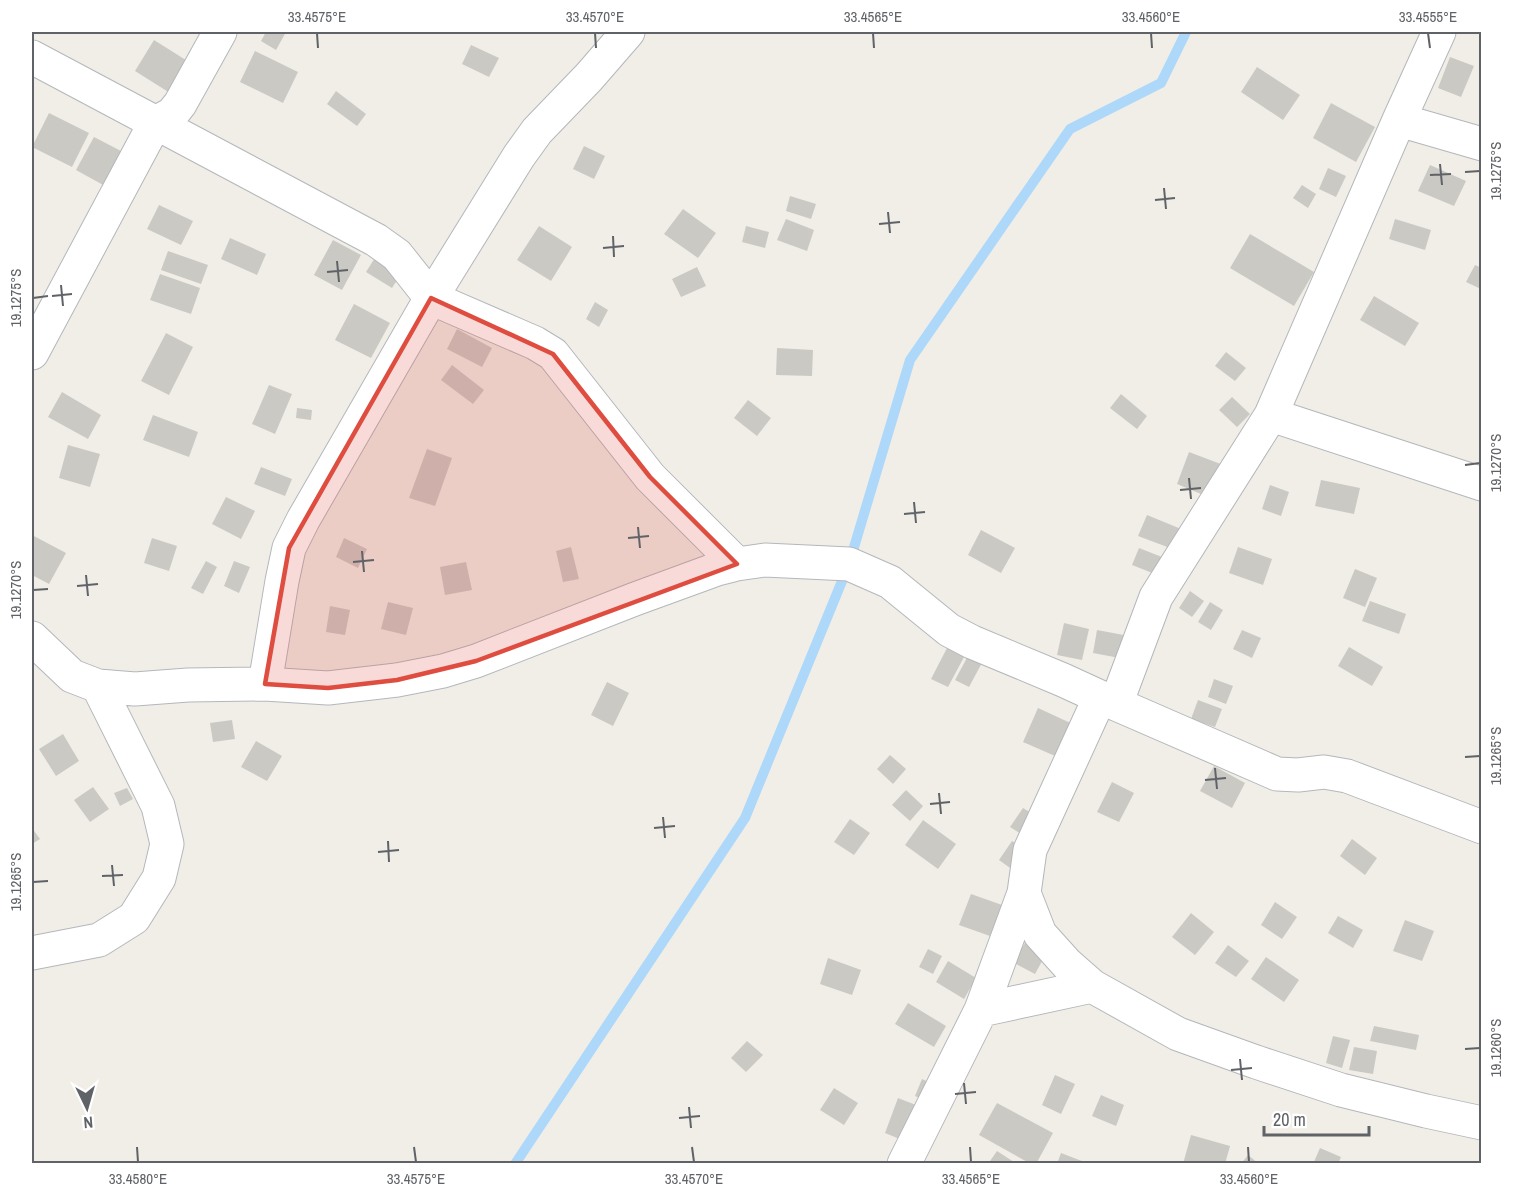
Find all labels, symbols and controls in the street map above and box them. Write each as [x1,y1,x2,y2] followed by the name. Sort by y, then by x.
[288,6,346,27] text: 33.4575°E
[566,6,624,27] text: 33.4570°E
[844,6,902,27] text: 33.4565°E
[1122,6,1180,27] text: 33.4560°E
[1399,6,1457,27] text: 33.4555°E
[1485,142,1506,200] text: 19.1275°S
[5,269,26,327] text: 19.1275°S
[1485,434,1506,492] text: 19.1270°S
[5,561,26,619] text: 19.1270°S
[1485,727,1506,785] text: 19.1265°S
[5,853,26,911] text: 19.1265°S
[1485,1019,1506,1077] text: 19.1260°S
[57,1078,117,1138] north arrow
[1264,1099,1369,1137] scale bar
[1273,1107,1306,1132] text: 20 m
[83,1112,94,1134] text: N
[109,1168,167,1189] text: 33.4580°E
[387,1168,445,1189] text: 33.4575°E
[665,1168,723,1189] text: 33.4570°E
[942,1168,1000,1189] text: 33.4565°E
[1220,1168,1278,1189] text: 33.4560°E

